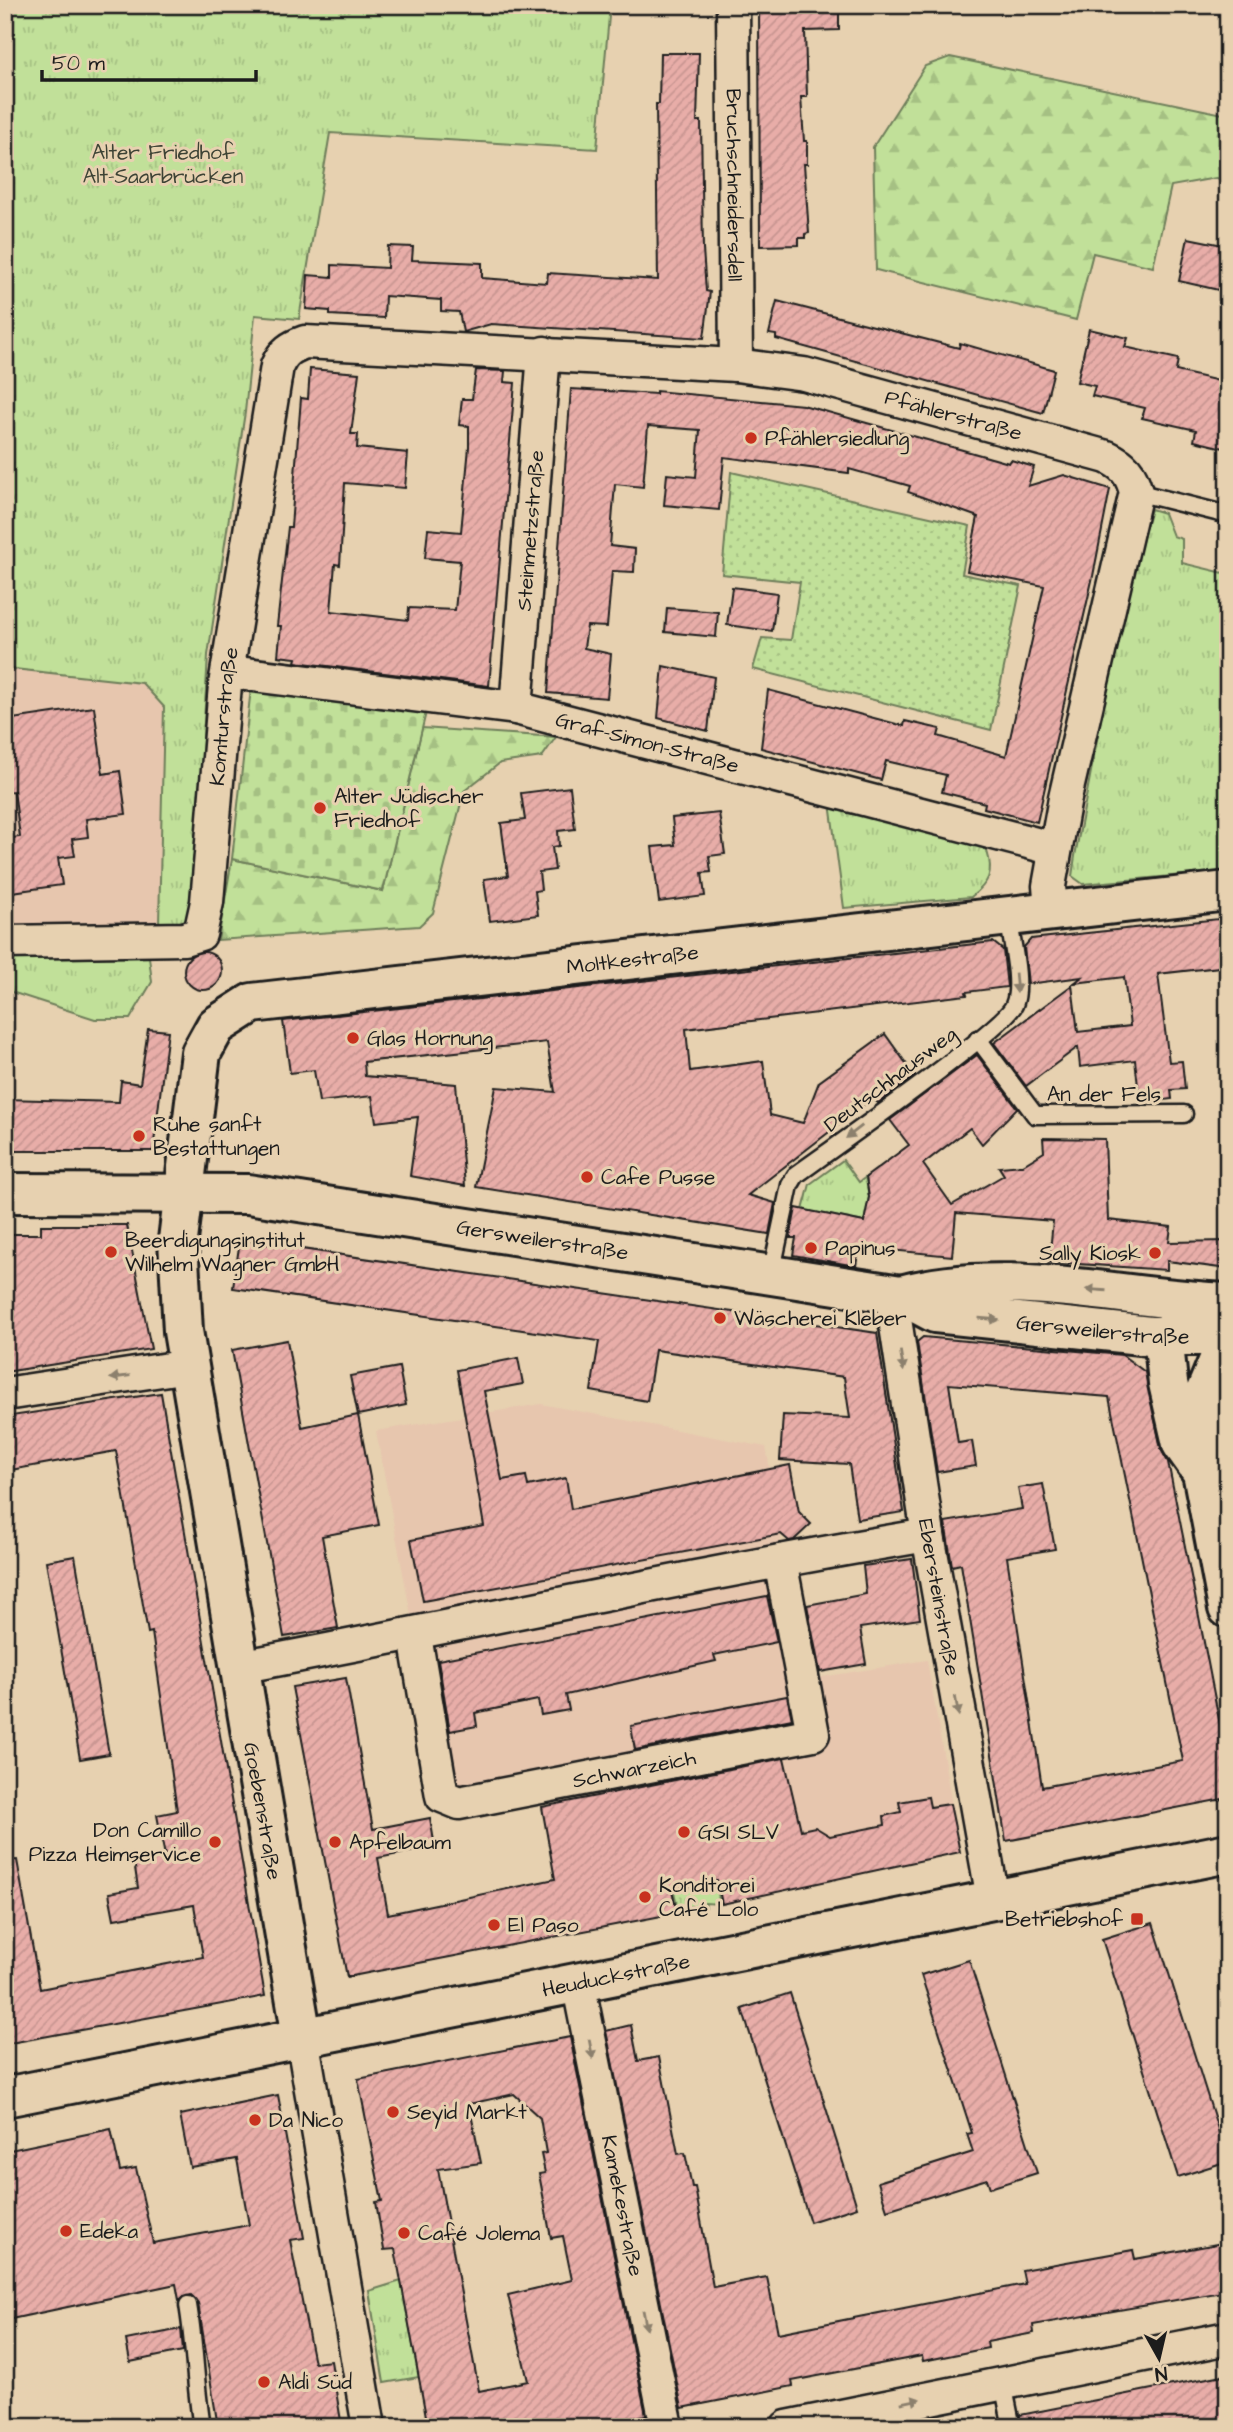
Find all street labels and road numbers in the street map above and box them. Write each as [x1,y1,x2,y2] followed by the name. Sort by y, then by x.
[719,88,749,282] street label: Bruchschneidersdell
[882,383,1025,448] street label: Pfählerstraße
[510,449,551,612] street label: Steinmetzstraße
[203,645,246,787] street label: Komturstraße
[552,705,742,781] street label: Graf-Simon-Straße
[565,938,700,982] street label: Moltkestraße
[818,1020,964,1141] street label: Deutschhausweg
[1047,1080,1161,1109] street label: An der Fels
[454,1212,630,1268] street label: Gersweilerstraße
[1015,1308,1189,1351] street label: Gersweilerstraße
[911,1517,967,1678] street label: Ebersteinstraße
[236,1740,289,1882] street label: Goebenstraße
[570,1743,699,1796] street label: Schwarzeich
[540,1947,692,2004] street label: Heuduckstraße
[594,2133,650,2279] street label: Kamekestraße

